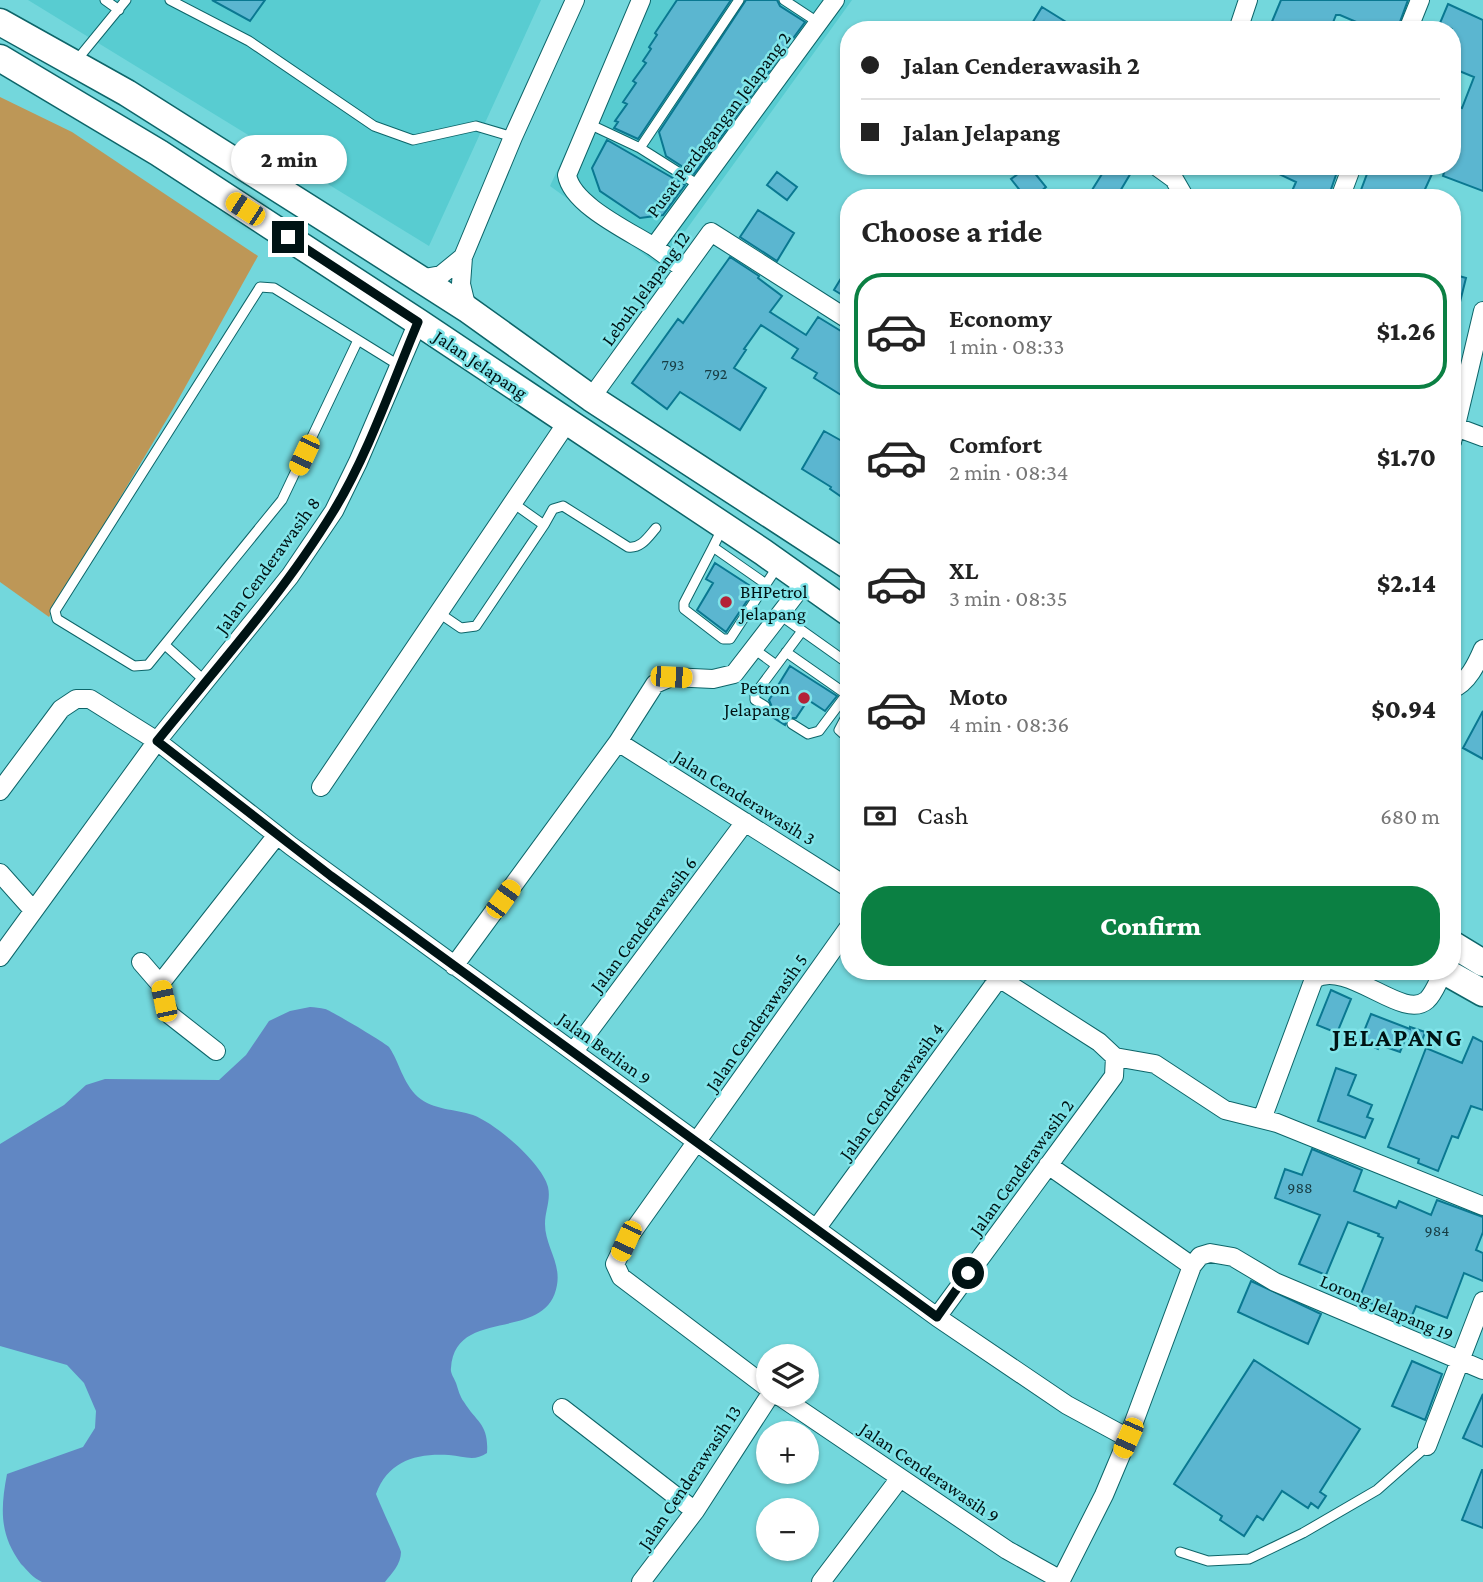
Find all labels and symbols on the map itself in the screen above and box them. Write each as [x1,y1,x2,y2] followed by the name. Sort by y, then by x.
[642,27,795,221] street label: Pusat Perdagangan Jelapang 2
[230,135,346,184] callout: 2 min
[222,189,269,229] car
[272,221,304,253] route end
[597,227,694,350] street label: Lebuh Jelapang 12
[428,324,531,403] street label: Jalan Jelapang
[662,356,684,373] house number: 793
[705,365,728,382] house number: 792
[286,432,323,478] car
[209,493,324,639] street label: Jalan Cenderawasih 8
[738,581,807,624] place label: BHPetrol Jelapang
[718,594,734,610] marker: BHPetrol Jelapang
[650,665,693,689] car
[722,677,790,720] place label: Petron Jelapang
[796,690,812,706] marker: Petron Jelapang
[668,744,819,850] street label: Jalan Cenderawasih 3
[585,853,701,998] street label: Jalan Cenderawasih 6
[483,876,524,922] car
[700,950,812,1097] street label: Jalan Cenderawasih 5
[150,978,179,1024] car
[553,1007,655,1089] street label: Jalan Berlian 9
[834,1019,948,1165] street label: Jalan Cenderawasih 4
[1329,1023,1464,1052] district label: JELAPANG
[964,1095,1078,1241] street label: Jalan Cenderawasih 2
[1287,1179,1313,1196] house number: 988
[608,1218,645,1264] car
[1425,1222,1449,1239] house number: 984
[952,1257,984,1289] route start
[1317,1270,1457,1345] street label: Lorong Jelapang 19
[632,1401,745,1555] street label: Jalan Cenderawasih 13
[1110,1415,1147,1461] car
[854,1417,1003,1527] street label: Jalan Cenderawasih 9

